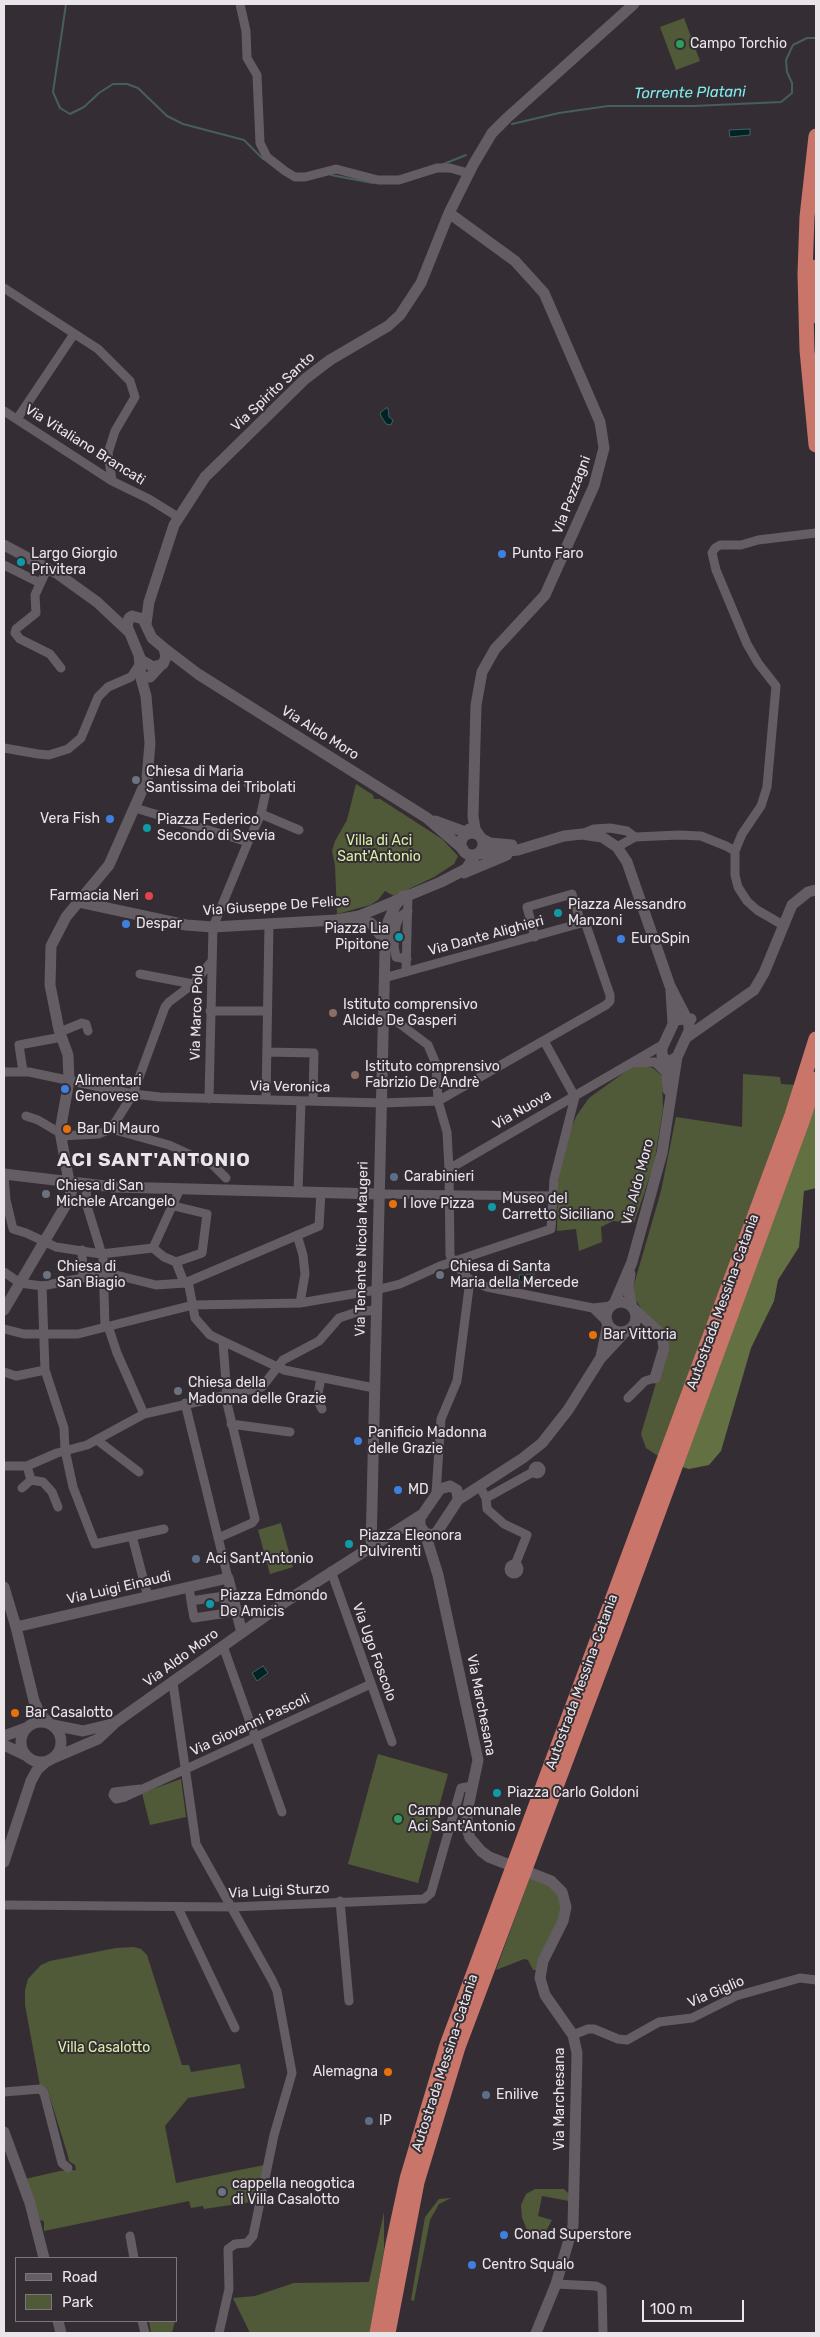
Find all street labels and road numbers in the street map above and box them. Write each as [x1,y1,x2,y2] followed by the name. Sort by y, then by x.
[228,349,318,435] street label: Via Spirito Santo
[22,401,148,489] street label: Via Vitaliano Brancati
[549,453,595,537] street label: Via Pezzagni
[278,702,362,764] street label: Via Aldo Moro
[202,892,350,920] street label: Via Giuseppe De Felice
[426,912,546,960] street label: Via Dante Alighieri
[187,965,207,1061] street label: Via Marco Polo
[250,1078,330,1096] street label: Via Veronica
[490,1087,554,1133] street label: Via Nuova
[618,1137,658,1227] street label: Via Aldo Moro
[352,1161,372,1337] street label: Via Tenente Nicola Maugeri
[683,1212,763,1392] street label: Autostrada Messina-Catania
[65,1568,173,1608] street label: Via Luigi Einaudi
[542,1592,622,1772] street label: Autostrada Messina-Catania
[348,1600,400,1704] street label: Via Ugo Foscolo
[140,1625,222,1691] street label: Via Aldo Moro
[463,1653,499,1757] street label: Via Marchesana
[188,1690,312,1760] street label: Via Giovanni Pascoli
[228,1880,330,1902] street label: Via Luigi Sturzo
[408,1972,482,2154] street label: Autostrada Messina-Catania
[685,1973,747,2011] street label: Via Giglio
[552,2048,568,2150] street label: Via Marchesana

